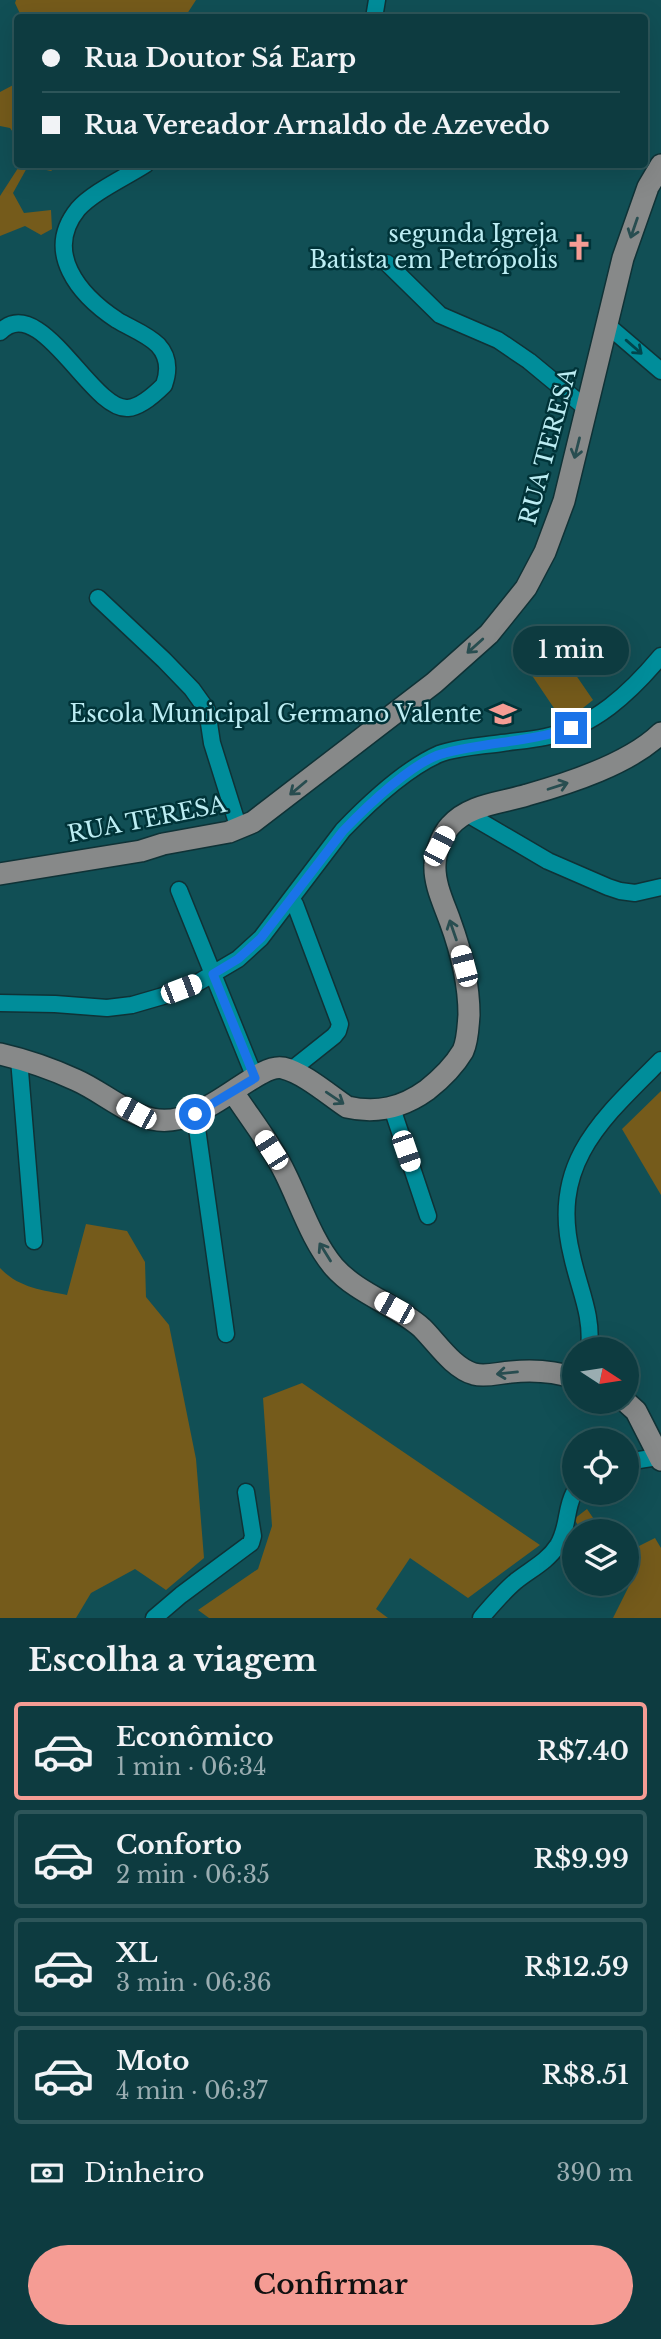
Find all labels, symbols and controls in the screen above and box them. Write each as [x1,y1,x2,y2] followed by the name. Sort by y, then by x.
[84,42,356,74] text: Rua Doutor Sá Earp
[84,109,550,141] text: Rua Vereador Arnaldo de Azevedo
[627,216,639,238] one-way arrow
[309,220,558,274] place label: segunda Igreja Batista em Petrópolis
[564,232,594,262] church icon: segunda Igreja Batista em Petrópolis
[624,339,642,355] one-way arrow
[514,363,583,528] street label: RUA TERESA
[570,436,583,459] one-way arrow
[513,626,629,676] callout: 1 min
[538,636,604,664] text: 1 min
[466,638,484,654] one-way arrow
[488,699,518,729] school or university icon: Escola Municipal Germano Valente
[70,700,482,728] place label: Escola Municipal Germano Valente
[555,712,587,744] route end
[547,778,569,791] one-way arrow
[289,780,307,796] one-way arrow
[65,790,230,848] street label: RUA TERESA
[420,823,459,869] car
[446,920,458,942] one-way arrow
[449,943,480,989] car
[158,972,205,1006] car
[325,1091,344,1105] one-way arrow
[113,1094,160,1132] car
[179,1098,211,1130] route start
[251,1127,292,1173] car
[390,1128,423,1174] car
[317,1243,331,1263] one-way arrow
[371,1289,418,1327] car
[562,1337,639,1414] north arrow
[562,1337,639,1596] map controls
[496,1366,519,1379] one-way arrow
[562,1428,639,1505] button: locate
[562,1519,639,1596] button: layers
[28,1640,317,1680] text: Escolha a viagem
[32,1720,95,1783] icon: car
[116,1721,274,1753] text: Econômico
[537,1735,629,1767] text: R$7.40
[116,1753,266,1781] text: 1 min · 06:34
[32,1828,95,1891] icon: car
[116,1829,242,1861] text: Conforto
[534,1843,629,1875] text: R$9.99
[116,1861,270,1889] text: 2 min · 06:35
[32,1936,95,1999] icon: car
[116,1937,158,1969] text: XL
[524,1951,629,1983] text: R$12.59
[116,1969,272,1997] text: 3 min · 06:36
[32,2044,95,2107] icon: car
[116,2045,189,2077] text: Moto
[542,2059,629,2091] text: R$8.51
[116,2077,268,2105] text: 4 min · 06:37
[28,2154,66,2192] icon: cash
[84,2157,205,2189] text: Dinheiro
[556,2159,633,2187] text: 390 m
[28,2245,633,2325] button: Confirmar

